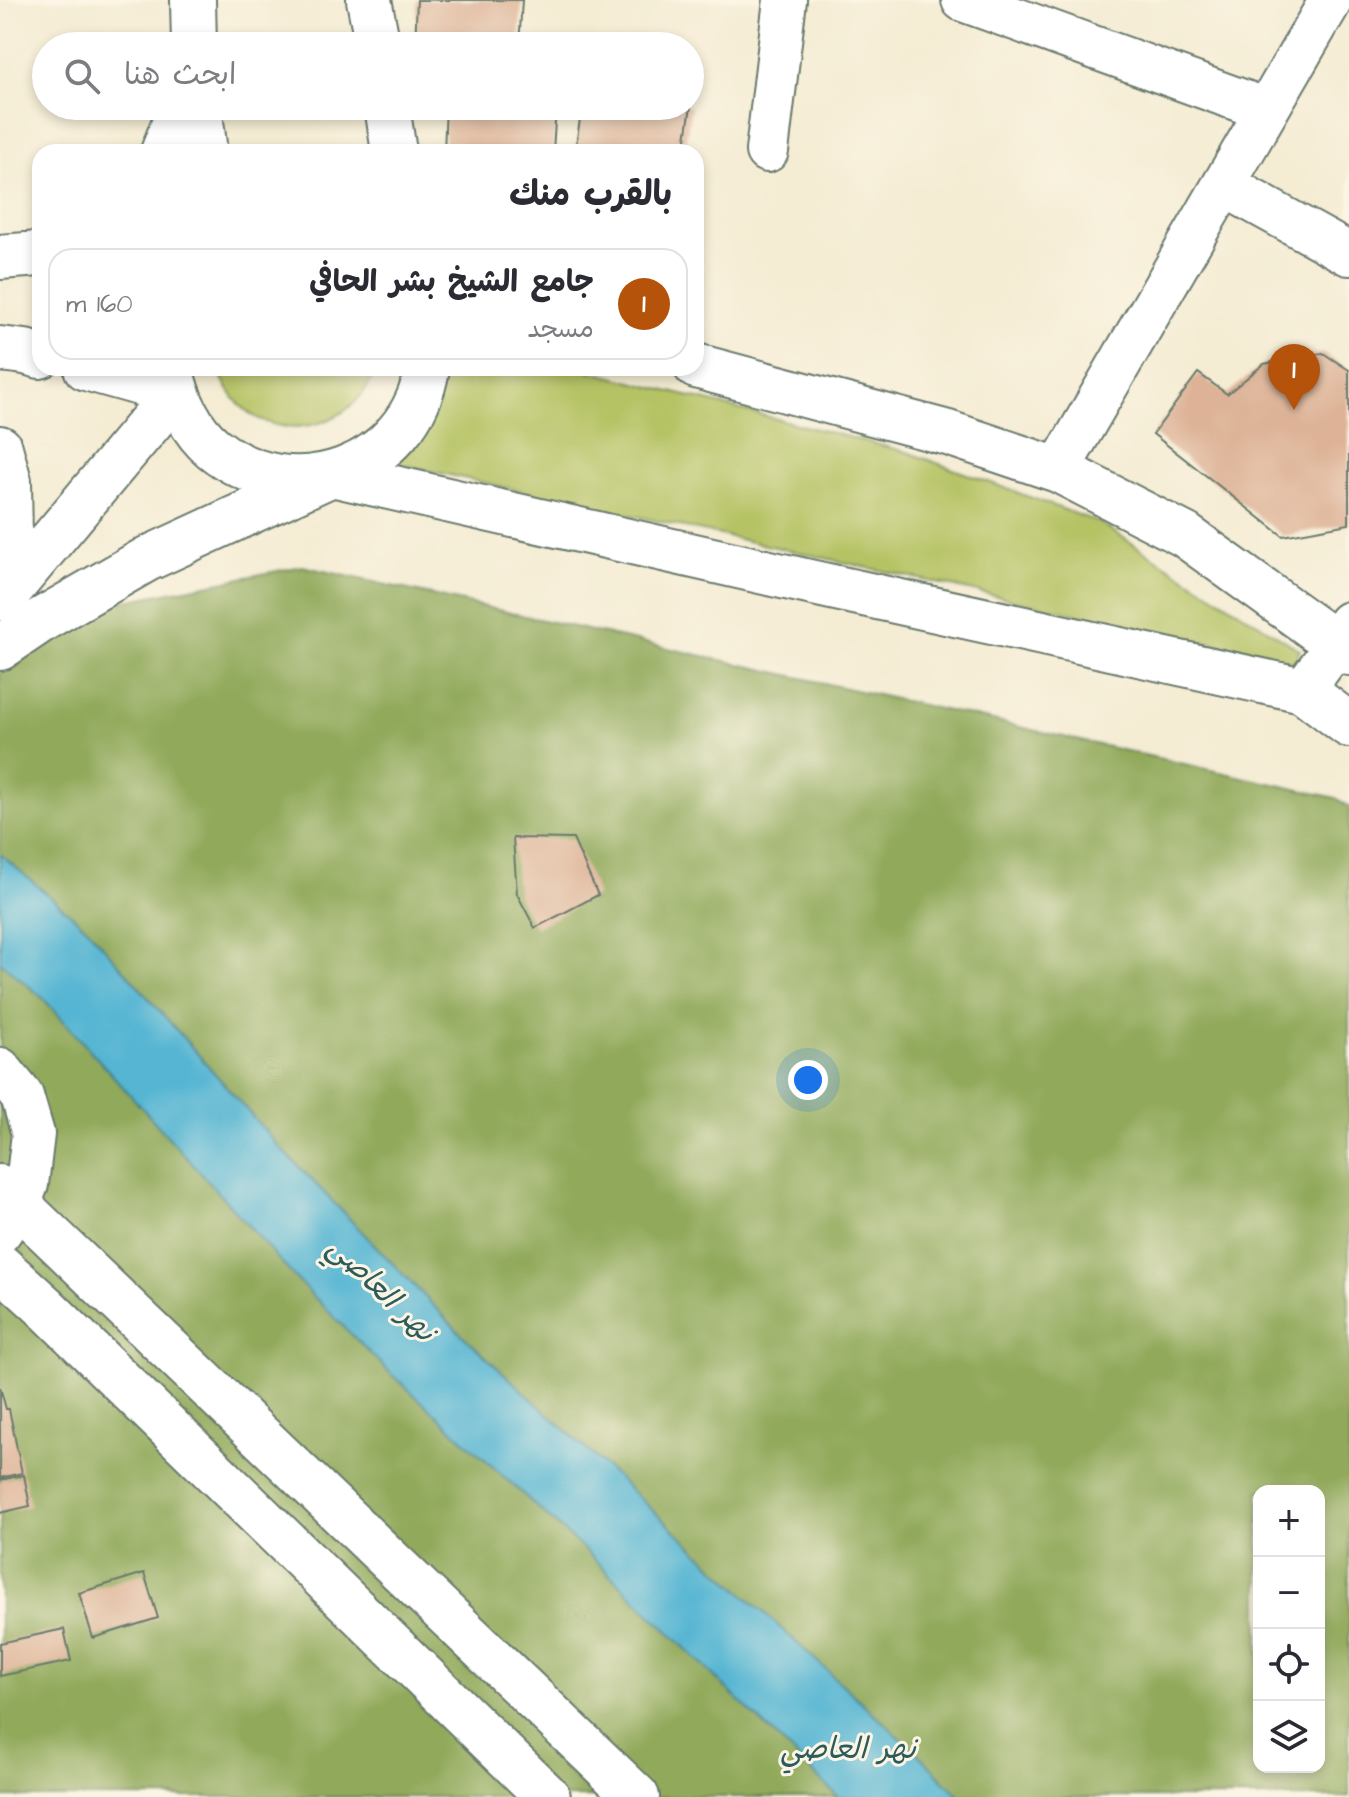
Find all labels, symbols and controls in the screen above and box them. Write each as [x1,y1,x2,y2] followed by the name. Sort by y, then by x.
[32,32,704,120] search box
[60,54,104,98] icon: search
[124,54,236,96] text: ابحث هنا
[509,171,672,219] text: بالقرب منك
[309,261,594,303] text: جامع الشيخ بشر الحافي
[66,286,133,322] text: 160 m
[642,286,646,322] text: 1
[527,311,594,347] text: مسجد
[1268,344,1320,410] pin: 1
[788,1060,828,1100] your location
[315,1228,447,1357] water label: نهر العاصي
[1253,1485,1325,1773] map controls
[1253,1485,1325,1557] button: +
[1253,1557,1325,1629] button: −
[1253,1629,1325,1701] button: locate
[1253,1701,1325,1773] button: layers
[780,1728,919,1774] water label: نهر العاصي

